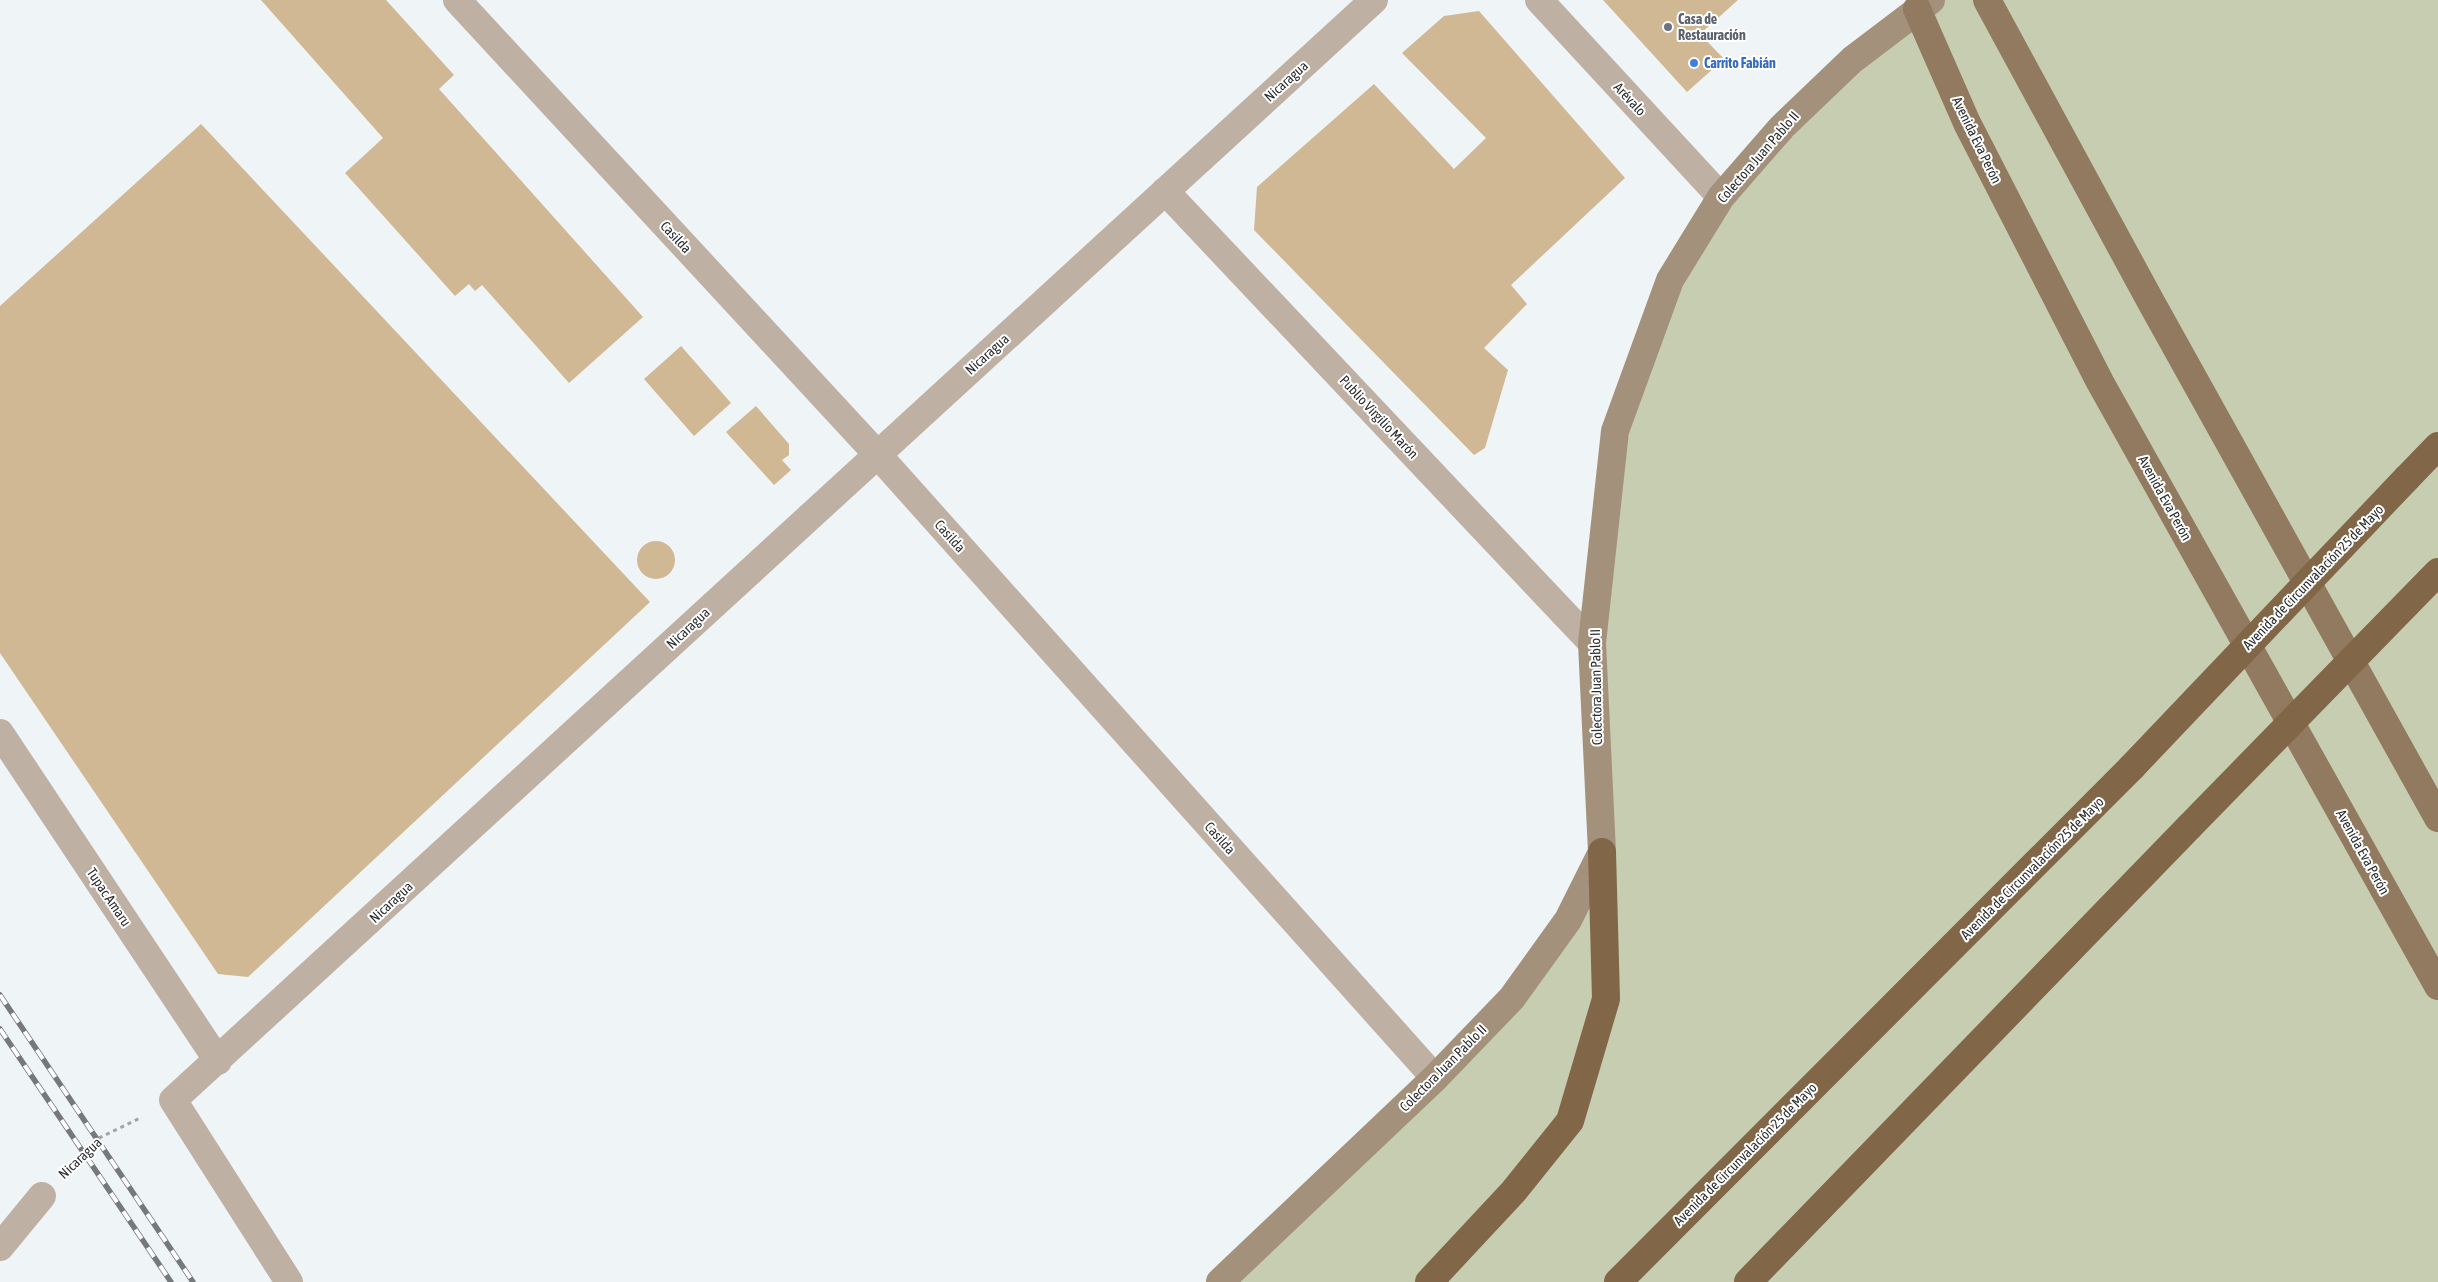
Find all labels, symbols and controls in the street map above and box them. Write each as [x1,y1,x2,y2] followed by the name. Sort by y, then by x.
[1678,11,1746,43] place label: Casa de Restauración
[1662,21,1674,33] marker: Casa de Restauración
[1704,55,1776,71] place label: Carrito Fabián
[1261,57,1311,105] street label: Nicaragua
[1688,57,1700,69] marker: Carrito Fabián
[1611,79,1649,119] street label: Arévalo
[1949,94,2005,186] street label: Avenida Eva Perón
[1714,108,1802,206] street label: Colectora Juan Pablo II
[657,218,695,256] street label: Casilda
[962,330,1012,378] street label: Nicaragua
[1336,372,1422,462] street label: Publio Virgilio Marón
[2135,453,2195,543] street label: Avenida Eva Perón
[2239,501,2387,653] street label: Avenida de Circunvalación 25 de Mayo
[931,517,969,555] street label: Casilda
[663,604,713,652] street label: Nicaragua
[1587,629,1605,745] street label: Colectora Juan Pablo II
[1957,793,2107,943] street label: Avenida de Circunvalación 25 de Mayo
[2333,807,2393,897] street label: Avenida Eva Perón
[1201,819,1239,857] street label: Casilda
[84,865,134,929] street label: Tupac Amaru
[366,878,416,926] street label: Nicaragua
[1396,1021,1490,1115] street label: Colectora Juan Pablo II
[1670,1079,1820,1229] street label: Avenida de Circunvalación 25 de Mayo
[55,1134,105,1182] street label: Nicaragua

